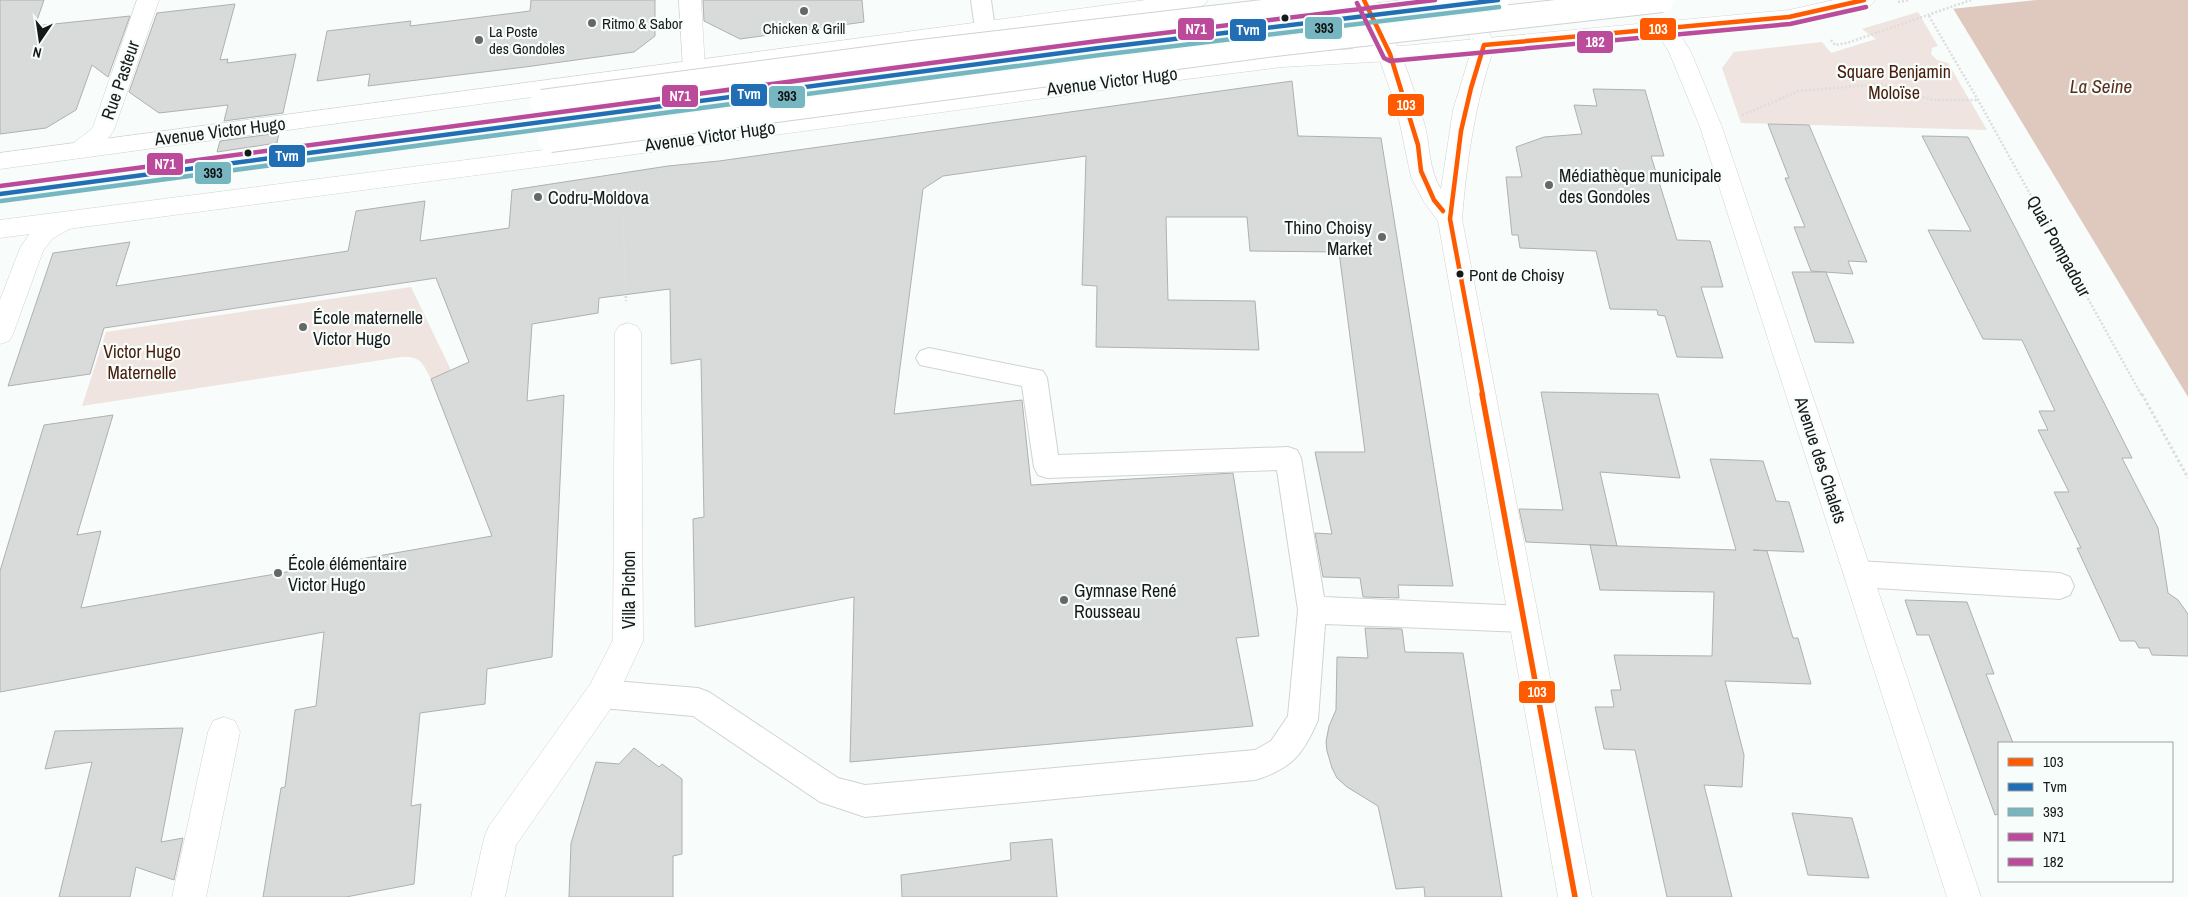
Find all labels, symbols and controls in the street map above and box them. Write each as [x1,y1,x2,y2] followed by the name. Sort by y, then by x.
[798,5,810,17] marker: Chicken & Grill
[602,13,683,34] place label: Ritmo & Sabor
[1280,13,1290,23] unlabelled marker
[15,15,65,65] north arrow
[1304,16,1343,40] line badge: 393
[586,17,598,29] marker: Ritmo & Sabor
[1177,17,1215,41] line badge: N71
[1639,17,1677,41] line badge: 103
[763,18,845,39] place label: Chicken & Grill
[1229,18,1267,42] line badge: Tvm
[1314,19,1334,37] text: 393
[1185,20,1207,38] text: N71
[1648,20,1668,38] text: 103
[489,21,565,59] place label: La Poste des Gondoles
[1236,21,1260,39] text: Tvm
[1576,30,1614,54] line badge: 182
[1585,33,1605,51] text: 182
[473,34,485,46] marker: La Poste des Gondoles
[95,37,145,123] street label: Rue Pasteur
[31,43,43,62] text: N
[1837,59,1951,105] park label: Square Benjamin Moloïse
[1044,61,1179,102] street label: Avenue Victor Hugo
[2070,73,2132,99] water label: La Seine
[730,83,768,107] line badge: Tvm
[661,84,699,108] line badge: N71
[737,85,761,103] text: Tvm
[768,85,806,109] line badge: 393
[669,87,691,105] text: N71
[777,87,797,105] text: 393
[1387,93,1425,117] line badge: 103
[1396,96,1416,114] text: 103
[152,111,287,152] street label: Avenue Victor Hugo
[642,114,777,158] street label: Avenue Victor Hugo
[268,144,306,168] line badge: Tvm
[275,147,299,165] text: Tvm
[243,148,253,158] unlabelled marker
[146,152,184,176] line badge: N71
[154,155,176,173] text: N71
[194,161,232,185] line badge: 393
[1559,163,1721,209] place label: Médiathèque municipale des Gondoles
[203,164,223,182] text: 393
[1543,179,1555,191] marker: Médiathèque municipale des Gondoles
[548,185,649,210] place label: Codru-Moldova
[532,191,544,203] marker: Codru-Moldova
[2021,191,2097,301] street label: Quai Pompadour
[1284,215,1373,261] place label: Thino Choisy Market
[1376,231,1388,243] marker: Thino Choisy Market
[1469,263,1564,286] place label: Pont de Choisy
[1455,269,1465,279] marker: Pont de Choisy
[313,305,423,351] place label: École maternelle Victor Hugo
[297,321,309,333] marker: École maternelle Victor Hugo
[103,339,181,385] park label: Victor Hugo Maternelle
[1788,392,1853,527] street label: Avenue des Chalets
[288,551,407,597] place label: École élémentaire Victor Hugo
[616,551,641,629] street label: Villa Pichon
[272,567,284,579] marker: École élémentaire Victor Hugo
[1074,578,1177,624] place label: Gymnase René Rousseau
[1058,594,1070,606] marker: Gymnase René Rousseau
[1518,680,1556,704] line badge: 103
[1527,683,1547,701] text: 103
[1998,742,2173,882] legend
[2043,751,2064,772] text: 103
[2043,776,2067,797] text: Tvm
[2043,801,2064,822] text: 393
[2043,826,2066,847] text: N71
[2043,851,2064,872] text: 182

